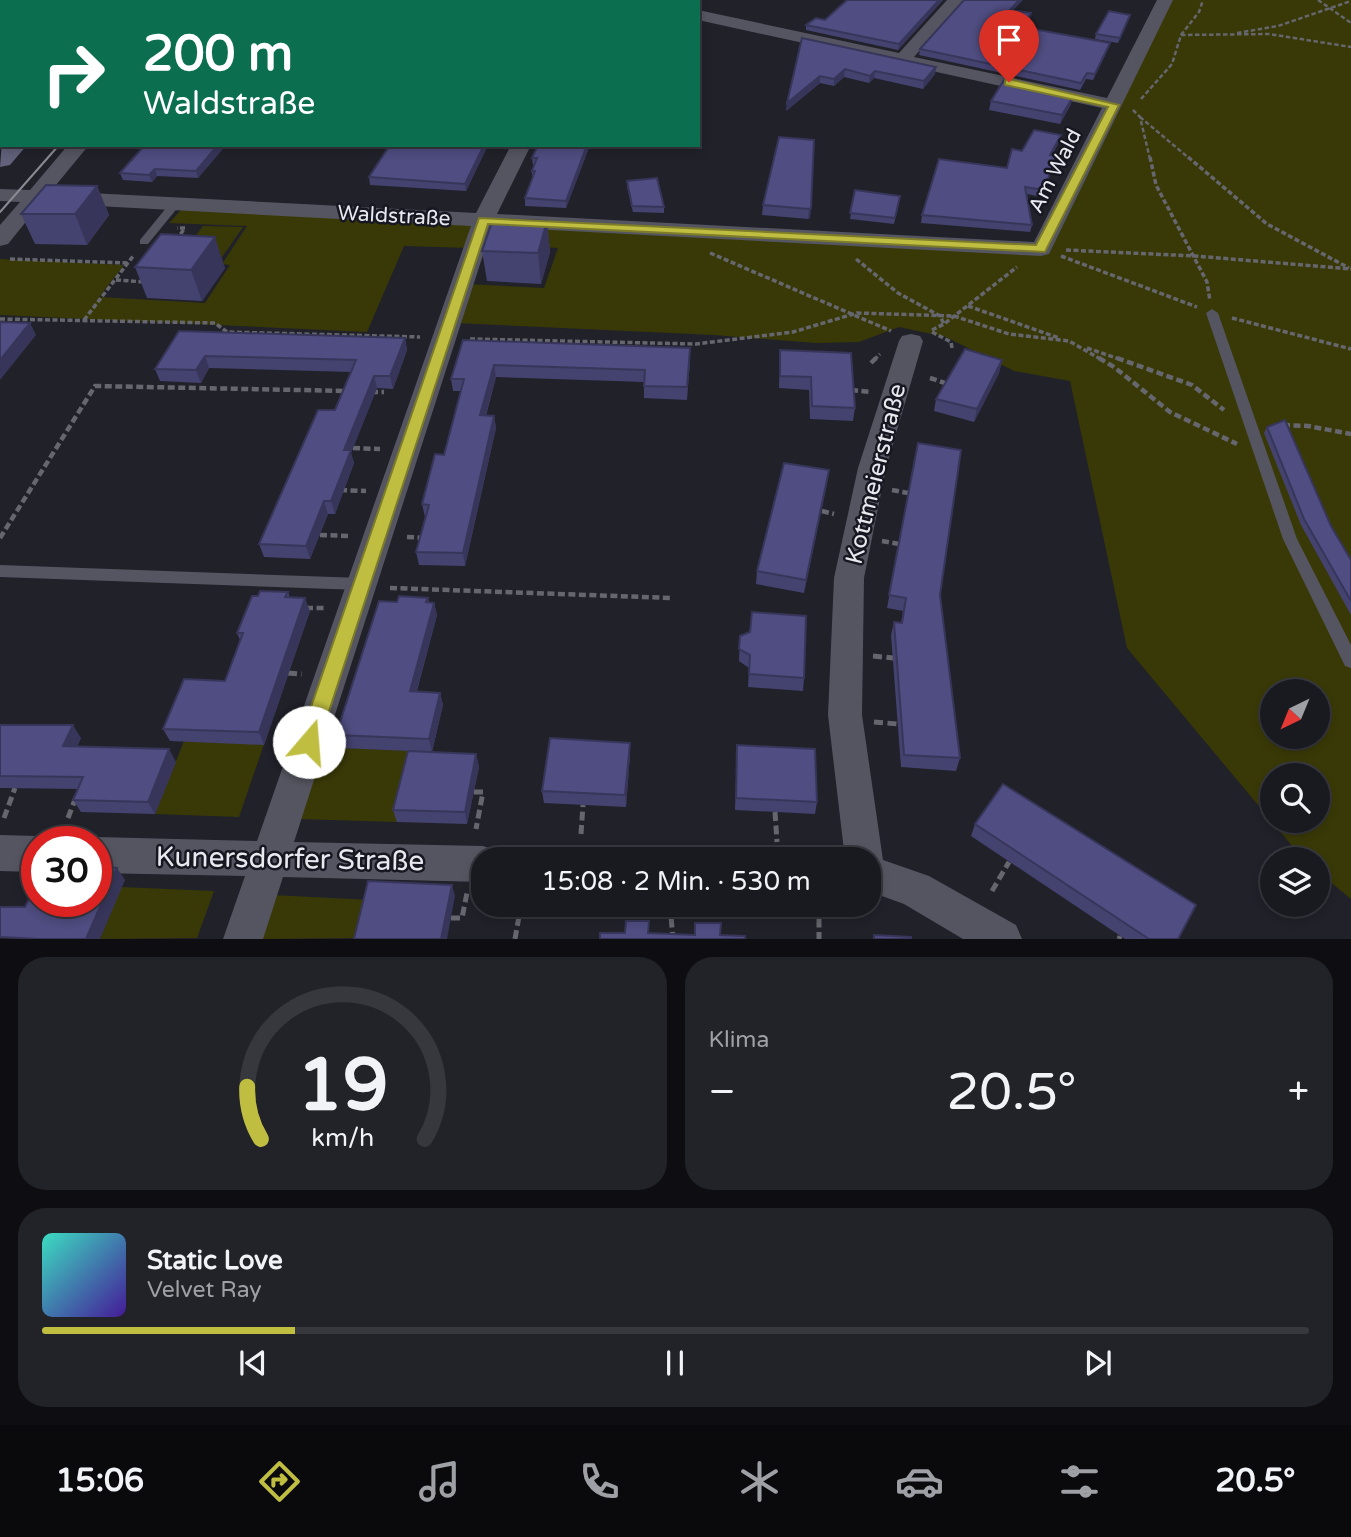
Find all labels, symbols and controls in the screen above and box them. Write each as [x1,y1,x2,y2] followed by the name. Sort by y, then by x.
[979,10,1039,82] pin
[990,21,1028,59] icon: arrive
[143,25,293,84] text: 200 m
[28,28,119,119] icon: right
[143,85,315,123] text: Waldstraße
[1023,125,1087,217] street label: Am Wald
[337,201,451,231] street label: Waldstraße
[840,381,912,567] street label: Kottmeierstraße
[1260,679,1330,749] north arrow
[1260,679,1330,917] map controls
[272,705,346,779] position arrow
[1260,763,1330,833] button: search
[21,826,112,917] speed limit sign: 30
[155,840,425,878] street label: Kunersdorfer Straße
[1260,847,1330,917] button: layers
[541,866,811,897] text: 15:08 · 2 Min. · 530 m
[709,1026,769,1054] text: Klima
[297,1043,388,1131] text: 19
[947,1061,1077,1124] text: 20.5°
[709,1069,736,1115] text: −
[1288,1069,1309,1115] text: +
[311,1123,374,1153] text: km/h
[147,1245,283,1276] text: Static Love
[147,1276,262,1304] text: Velvet Ray
[234,1344,272,1382] icon: previous
[656,1344,694,1382] icon: pause
[1079,1344,1117,1382] icon: next
[255,1457,304,1506] icon: directions
[415,1457,464,1506] icon: music
[575,1457,624,1506] icon: phone
[735,1457,784,1506] icon: climate
[895,1457,944,1506] icon: car
[1055,1457,1104,1506] icon: filters
[56,1462,144,1500] text: 15:06
[1215,1462,1295,1500] text: 20.5°

